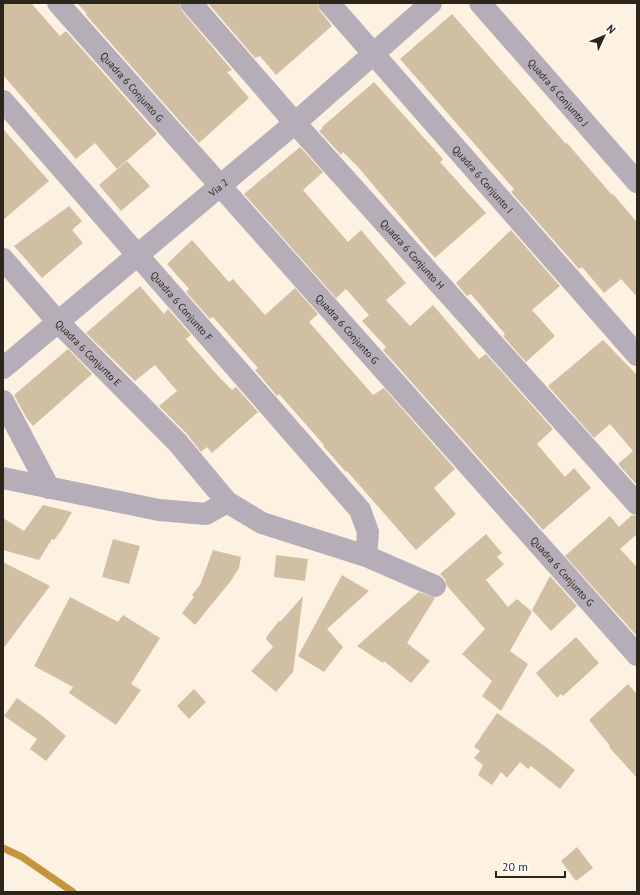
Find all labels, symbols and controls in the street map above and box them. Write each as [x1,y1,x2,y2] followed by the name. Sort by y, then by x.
[584,16,624,56] north arrow
[604,22,619,37] text: N
[98,49,167,124] street label: Quadra 6 Conjunto G
[525,56,592,129] street label: Quadra 6 Conjunto J
[450,143,516,216] street label: Quadra 6 Conjunto I
[205,176,231,200] street label: Via 2
[378,216,447,292] street label: Quadra 6 Conjunto H
[148,268,216,343] street label: Quadra 6 Conjunto F
[313,291,382,367] street label: Quadra 6 Conjunto G
[53,317,124,389] street label: Quadra 6 Conjunto E
[528,534,597,609] street label: Quadra 6 Conjunto G
[496,853,565,879] scale bar
[502,859,528,874] text: 20 m

